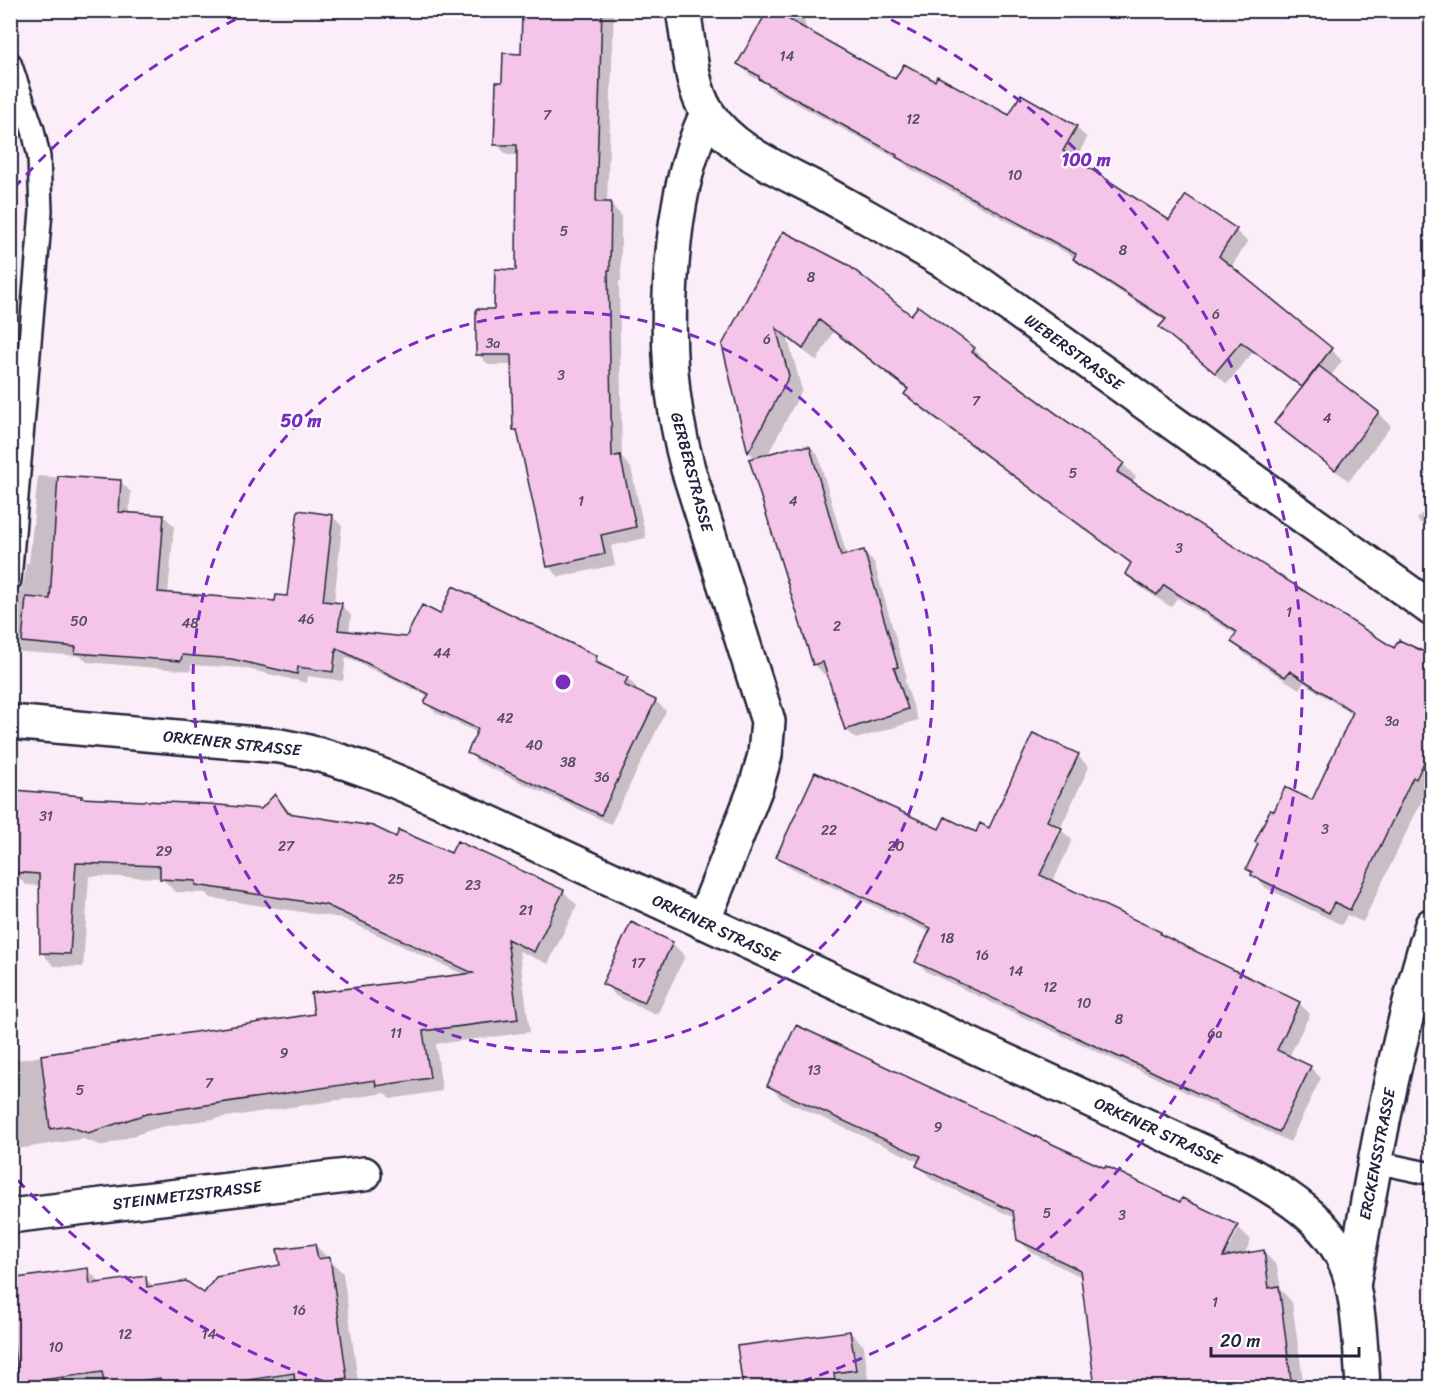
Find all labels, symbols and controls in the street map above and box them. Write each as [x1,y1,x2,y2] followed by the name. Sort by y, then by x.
[780,44,795,69] house number: 14
[543,103,552,128] house number: 7
[906,107,920,132] house number: 12
[1062,144,1111,176] text: 100 m
[1008,163,1023,188] house number: 10
[560,219,569,244] house number: 5
[1119,238,1128,263] house number: 8
[807,265,816,290] house number: 8
[1212,302,1220,327] house number: 6
[1018,306,1131,399] street label: WEBERSTRASSE
[763,327,771,352] house number: 6
[486,331,500,356] house number: 3a
[557,363,565,388] house number: 3
[972,389,981,414] house number: 7
[281,405,322,437] text: 50 m
[1323,406,1332,431] house number: 4
[662,409,722,536] street label: GERBERSTRASSE
[1069,461,1078,486] house number: 5
[578,489,584,514] house number: 1
[789,489,798,514] house number: 4
[1175,536,1183,561] house number: 3
[1286,600,1292,625] house number: 1
[298,607,314,632] house number: 46
[70,609,88,634] house number: 50
[181,611,199,636] house number: 48
[833,614,841,639] house number: 2
[433,641,451,666] house number: 44
[553,672,573,692] centre of rings
[497,706,513,731] house number: 42
[1385,709,1399,734] house number: 3a
[162,721,303,765] street label: ORKENER STRASSE
[525,733,543,758] house number: 40
[560,750,577,775] house number: 38
[594,765,610,790] house number: 36
[39,804,53,829] house number: 31
[1321,817,1329,842] house number: 3
[821,818,837,843] house number: 22
[278,834,295,859] house number: 27
[888,834,905,859] house number: 20
[156,839,173,864] house number: 29
[388,867,405,892] house number: 25
[465,873,481,898] house number: 23
[647,886,786,971] street label: ORKENER STRASSE
[519,898,533,923] house number: 21
[940,926,955,951] house number: 18
[975,943,989,968] house number: 16
[631,951,646,976] house number: 17
[1009,959,1024,984] house number: 14
[1043,975,1057,1000] house number: 12
[1077,991,1092,1016] house number: 10
[1115,1007,1124,1032] house number: 8
[390,1021,402,1046] house number: 11
[1208,1021,1222,1046] house number: 6a
[280,1041,289,1066] house number: 9
[807,1058,821,1083] house number: 13
[205,1071,214,1096] house number: 7
[76,1078,85,1103] house number: 5
[1350,1085,1404,1222] street label: ERCKENSSTRASSE
[1089,1089,1228,1174] street label: ORKENER STRASSE
[934,1115,943,1140] house number: 9
[111,1171,264,1219] street label: STEINMETZSTRASSE
[1043,1201,1052,1226] house number: 5
[1118,1203,1126,1228] house number: 3
[1212,1290,1218,1315] house number: 1
[292,1298,306,1323] house number: 16
[1211,1320,1360,1358] scale bar
[118,1322,132,1347] house number: 12
[202,1322,217,1347] house number: 14
[1220,1325,1260,1357] text: 20 m
[49,1335,64,1360] house number: 10

